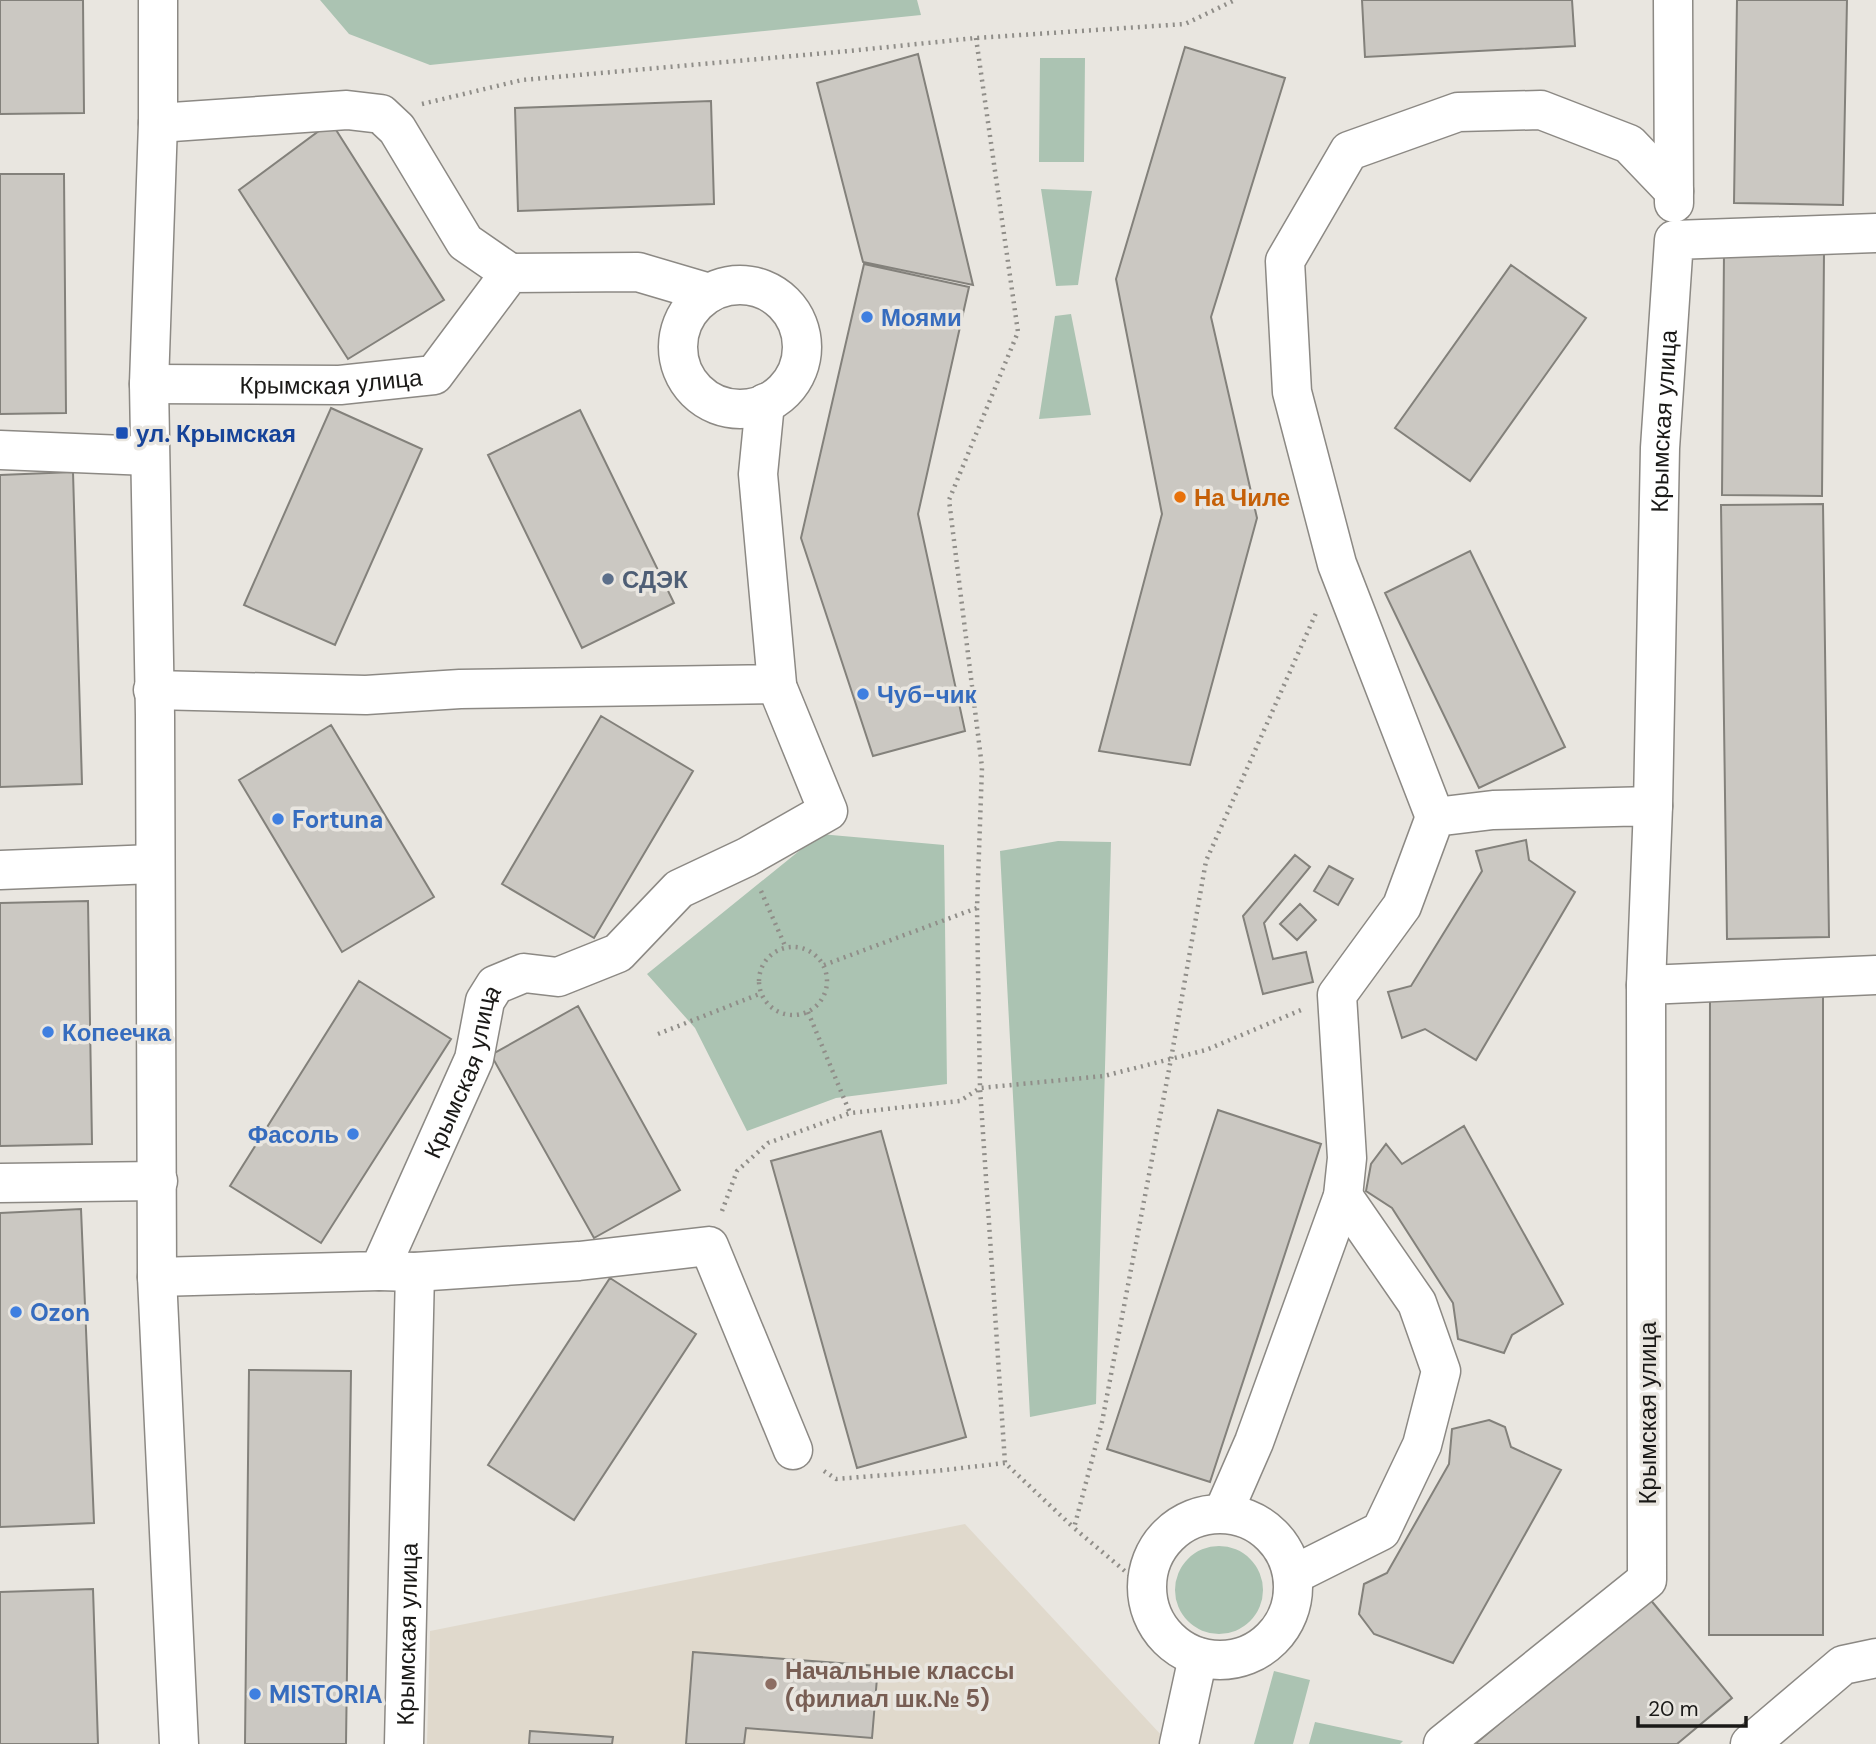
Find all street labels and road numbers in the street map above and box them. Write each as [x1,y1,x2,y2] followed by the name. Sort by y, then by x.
[1643,328,1683,513] street label: Крымская улица
[239,361,424,401] street label: Крымская улица
[416,978,508,1163] street label: Крымская улица
[1632,1321,1663,1504] street label: Крымская улица
[389,1542,424,1726] street label: Крымская улица

